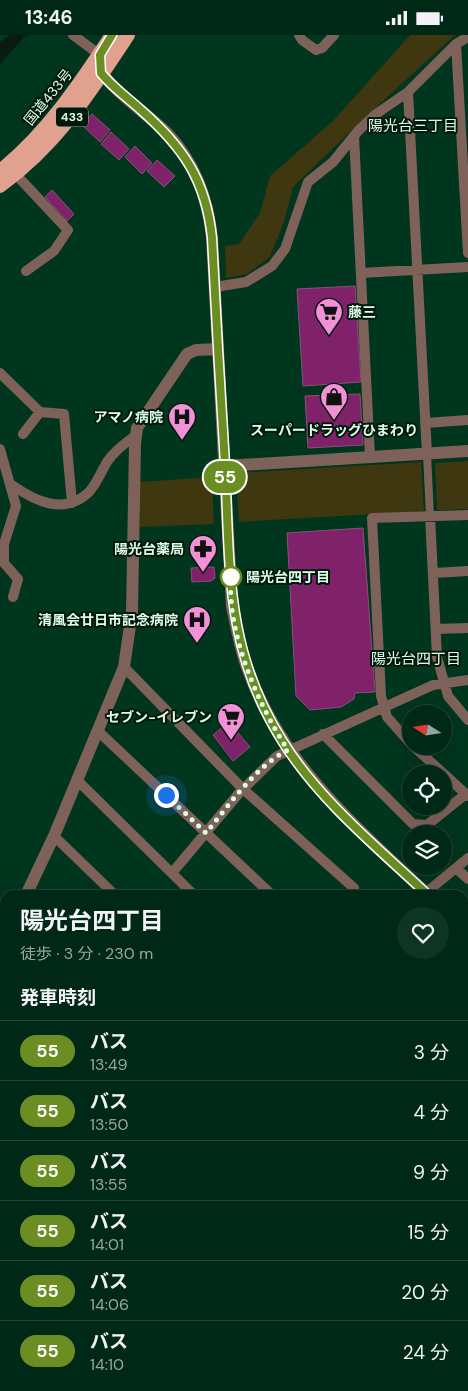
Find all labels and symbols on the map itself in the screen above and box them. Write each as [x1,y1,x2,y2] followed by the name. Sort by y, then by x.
[20,66,76,128] street label: 国道433号
[56,107,88,126] road number: 433
[368,116,458,136] district label: 陽光台三丁目
[314,297,344,336] supermarket icon: 藤三
[348,303,376,321] place label: 藤三
[319,382,349,421] shop icon: スーパードラッグひまわり
[167,402,197,441] hospital icon: アマノ病院
[93,408,163,426] place label: アマノ病院
[250,421,418,439] place label: スーパードラッグひまわり
[202,461,248,493] line badge: 55
[188,534,218,573] pharmacy icon: 陽光台薬局
[114,540,184,558] place label: 陽光台薬局
[220,566,242,588] marker: 陽光台四丁目
[246,568,330,586] place label: 陽光台四丁目
[182,605,212,644] hospital icon: 清風会廿日市記念病院
[38,611,178,629] place label: 清風会廿日市記念病院
[371,649,461,669] district label: 陽光台四丁目
[216,702,246,741] supermarket icon: セブン-イレブン
[402,705,452,755] north arrow
[106,708,212,726] place label: セブン-イレブン
[154,783,179,808] your location

